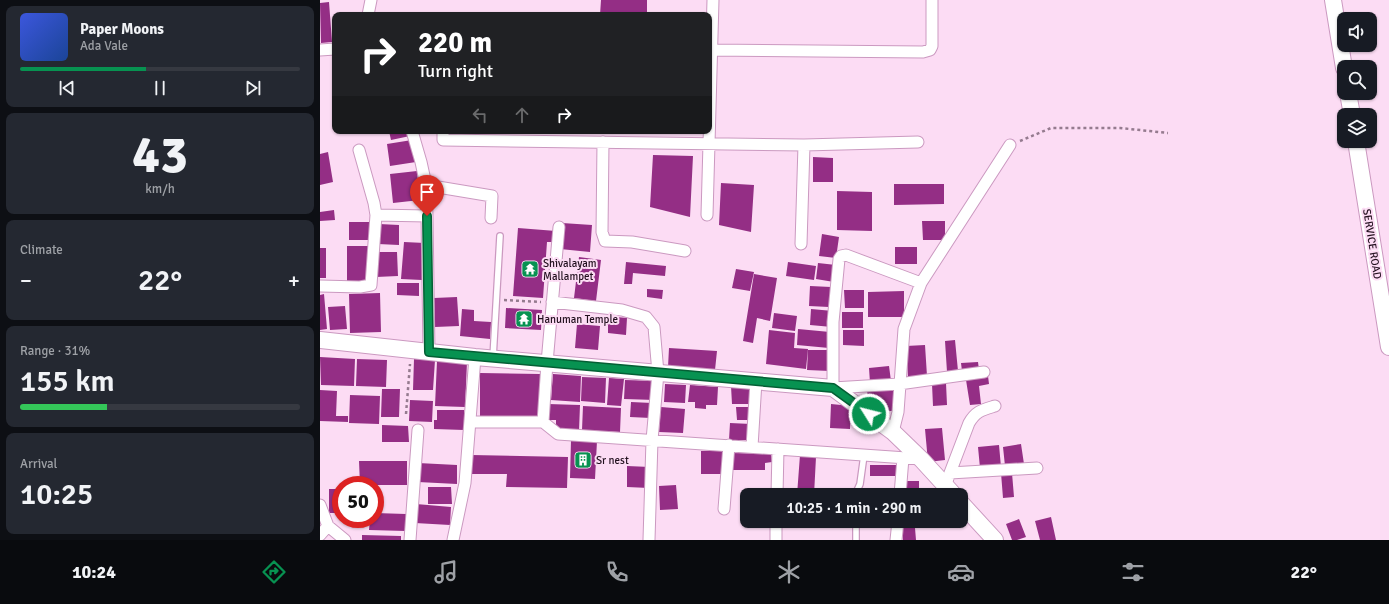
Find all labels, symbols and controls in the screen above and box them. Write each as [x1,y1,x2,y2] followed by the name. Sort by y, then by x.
[1337,12,1377,148] map controls
[1337,12,1377,52] button: sound
[80,20,164,38] text: Paper Moons
[418,26,492,60] text: 220 m
[352,28,404,80] icon: right
[80,38,128,54] text: Ada Vale
[418,60,493,82] text: Turn right
[1337,60,1377,100] button: search
[56,77,78,99] icon: previous
[149,77,171,99] icon: pause
[242,77,264,99] icon: next
[469,104,491,126] icon: left
[511,104,533,126] icon: ahead
[553,104,575,126] icon: right
[1337,108,1377,148] button: layers
[132,123,188,187] text: 43
[410,175,444,216] pin
[145,181,175,197] text: km/h
[416,181,438,203] icon: arrive
[1360,208,1384,280] street label: SERVICE ROAD
[20,242,63,258] text: Climate
[543,257,597,283] place label: Shivalayam Mallampet
[520,259,540,279] temple icon: Shivalayam Mallampet
[138,262,182,299] text: 22°
[20,267,32,294] text: −
[288,267,300,294] text: +
[514,309,534,329] temple icon: Hanuman Temple
[537,313,618,326] place label: Hanuman Temple
[20,343,90,359] text: Range · 31%
[20,363,115,400] text: 155 km
[848,393,890,435] position arrow
[573,450,593,470] building icon: Sr nest
[596,454,629,467] place label: Sr nest
[20,456,57,472] text: Arrival
[20,476,93,513] text: 10:25
[332,476,384,528] speed limit sign: 50
[787,499,921,517] text: 10:25 · 1 min · 290 m
[260,558,288,586] icon: directions
[432,558,460,586] icon: music
[603,558,631,586] icon: phone
[775,558,803,586] icon: climate
[947,558,975,586] icon: car
[1119,558,1147,586] icon: filters
[72,561,116,583] text: 10:24
[1290,561,1317,583] text: 22°

